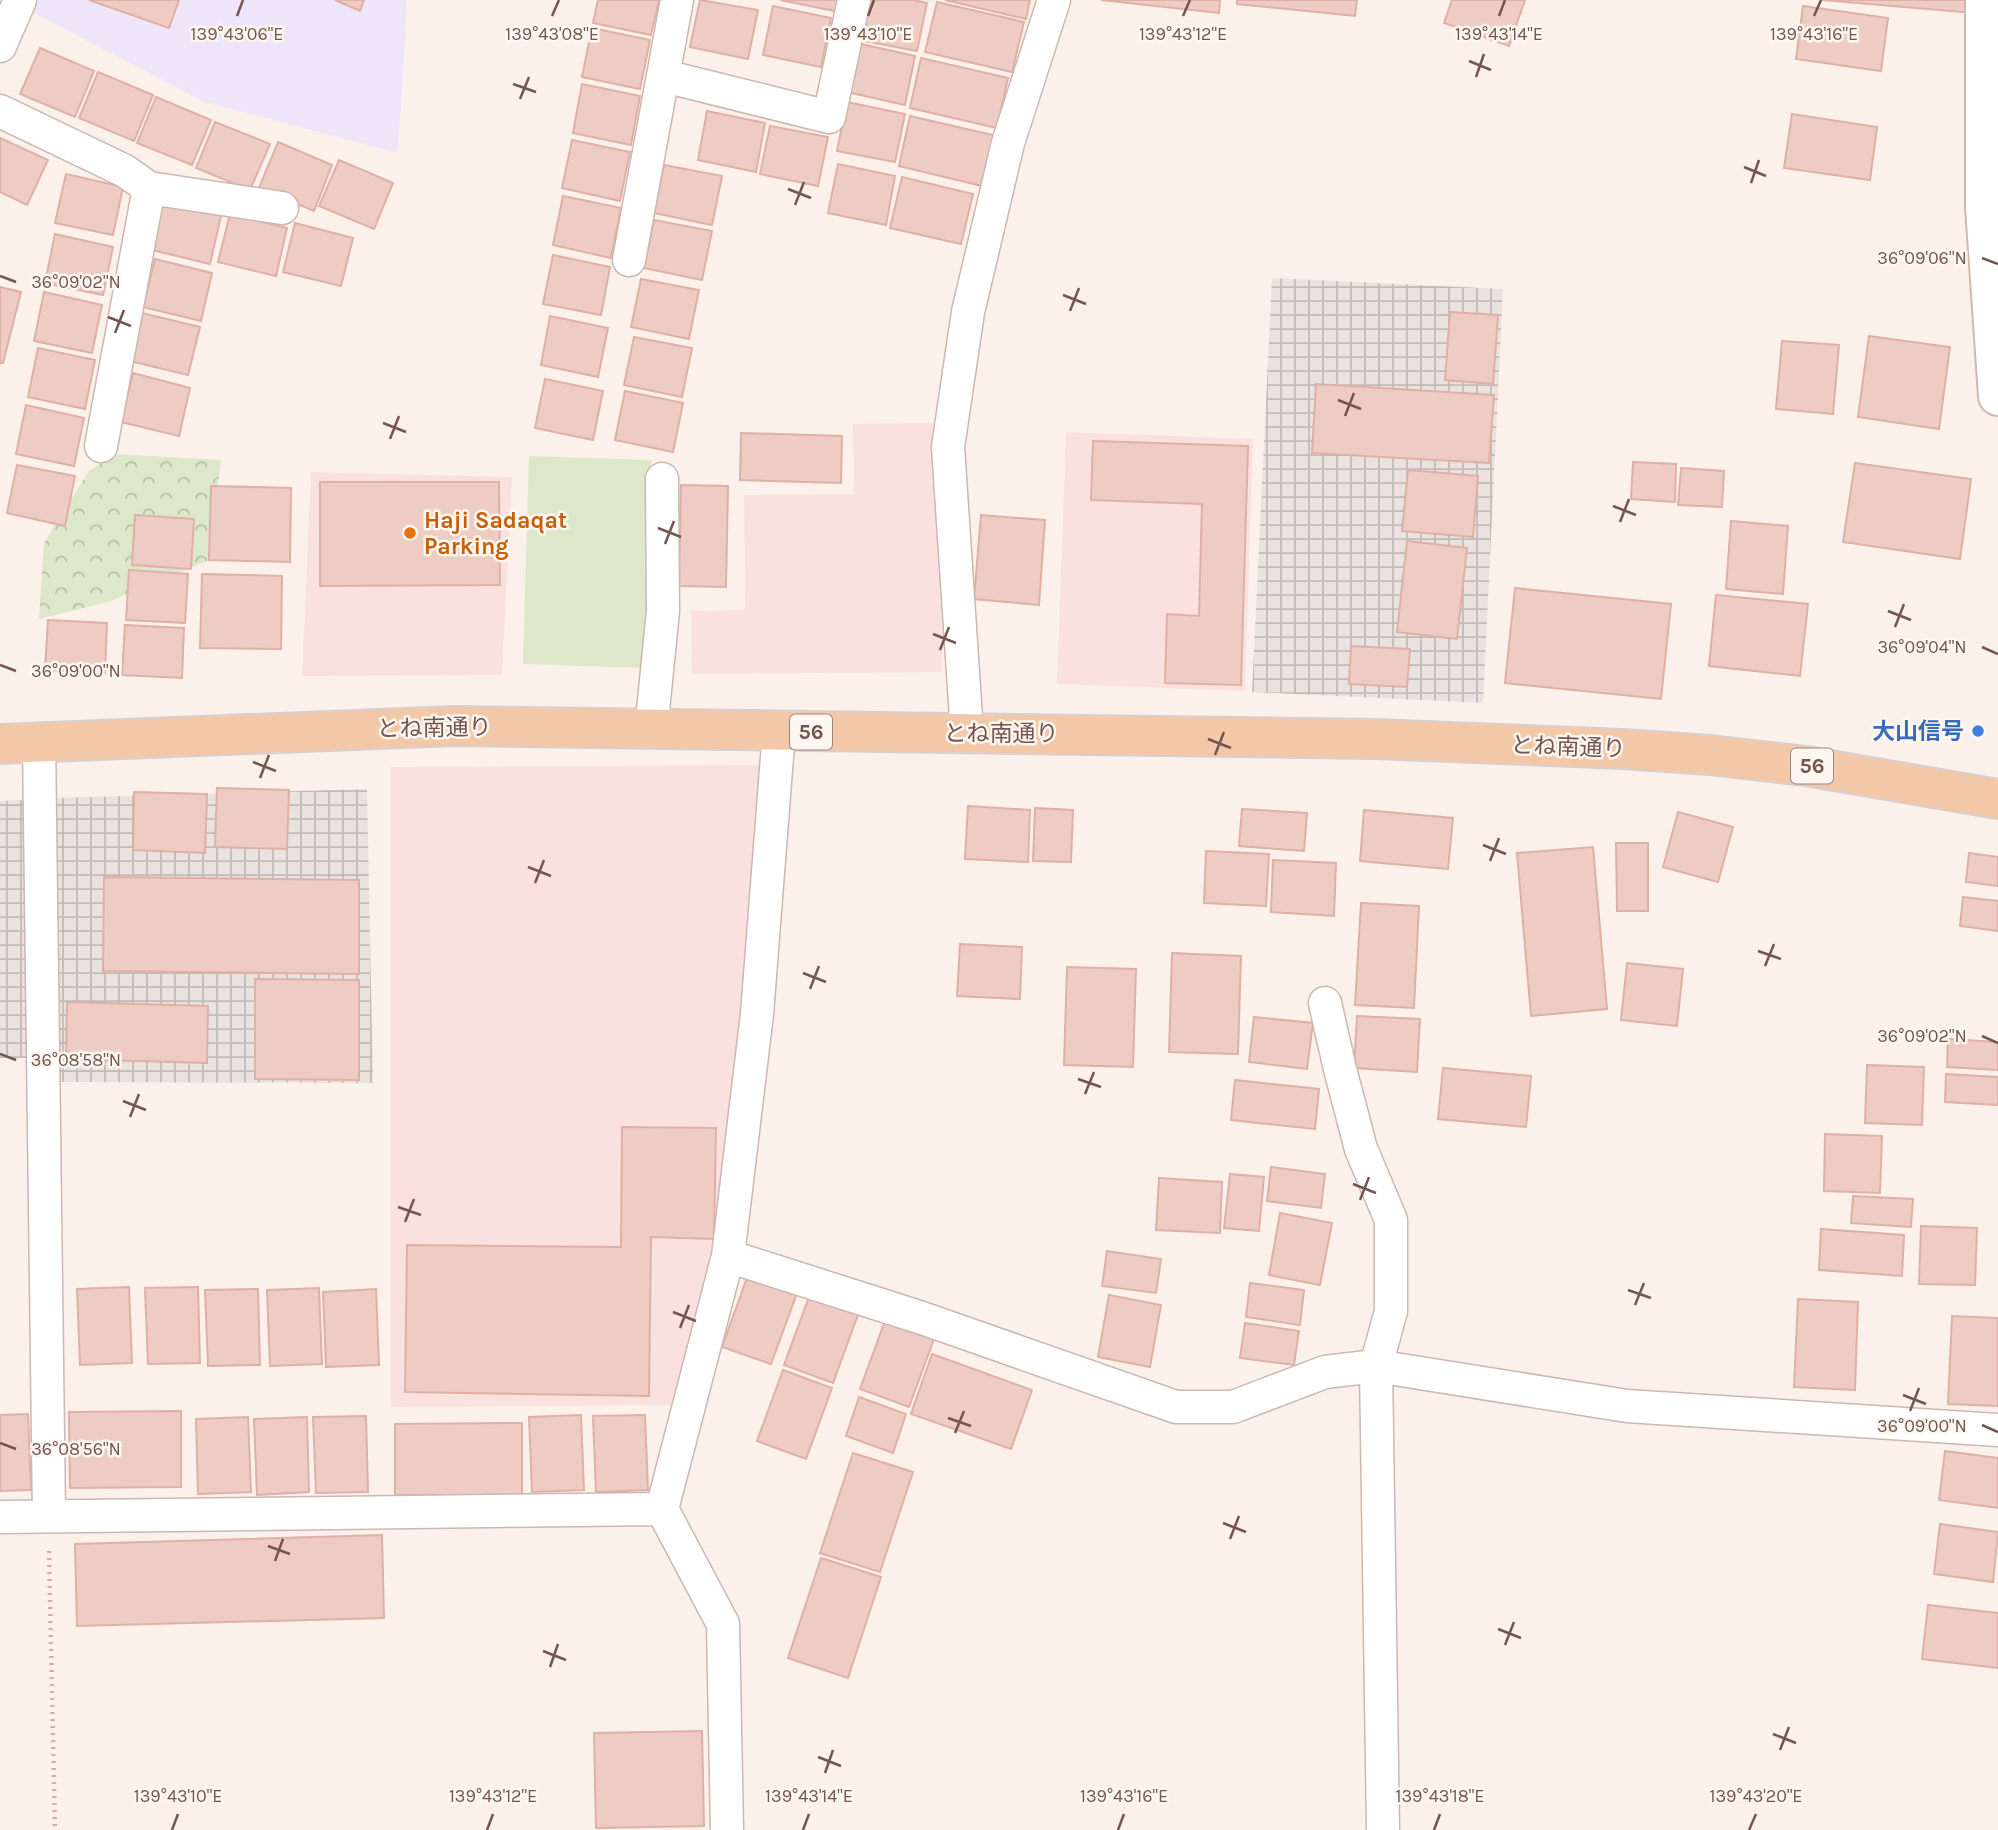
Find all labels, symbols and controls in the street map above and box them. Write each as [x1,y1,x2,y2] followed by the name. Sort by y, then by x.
[191,23,283,45] text: 139°43'06"E
[505,23,599,45] text: 139°43'08"E
[824,23,912,45] text: 139°43'10"E
[1139,23,1227,45] text: 139°43'12"E
[1455,23,1543,45] text: 139°43'14"E
[1770,23,1858,45] text: 139°43'16"E
[1877,247,1967,269] text: 36°09'06"N
[31,271,121,293] text: 36°09'02"N
[424,507,567,560] place label: Haji Sadaqat Parking
[402,525,418,541] marker: Haji Sadaqat Parking
[1877,636,1967,658] text: 36°09'04"N
[31,660,121,682] text: 36°09'00"N
[376,713,492,743] street label: とね南通り
[790,714,832,750] road number: 56
[1872,718,1964,745] place label: 大山信号
[944,720,1059,747] street label: とね南通り
[1970,723,1986,739] marker: 大山信号
[1510,732,1626,762] street label: とね南通り
[1791,748,1833,784] road number: 56
[1877,1025,1967,1047] text: 36°09'02"N
[31,1049,121,1071] text: 36°08'58"N
[1877,1415,1967,1437] text: 36°09'00"N
[31,1438,121,1460] text: 36°08'56"N
[134,1785,222,1807] text: 139°43'10"E
[449,1785,537,1807] text: 139°43'12"E
[765,1785,853,1807] text: 139°43'14"E
[1080,1785,1168,1807] text: 139°43'16"E
[1396,1785,1484,1807] text: 139°43'18"E
[1710,1785,1802,1807] text: 139°43'20"E

